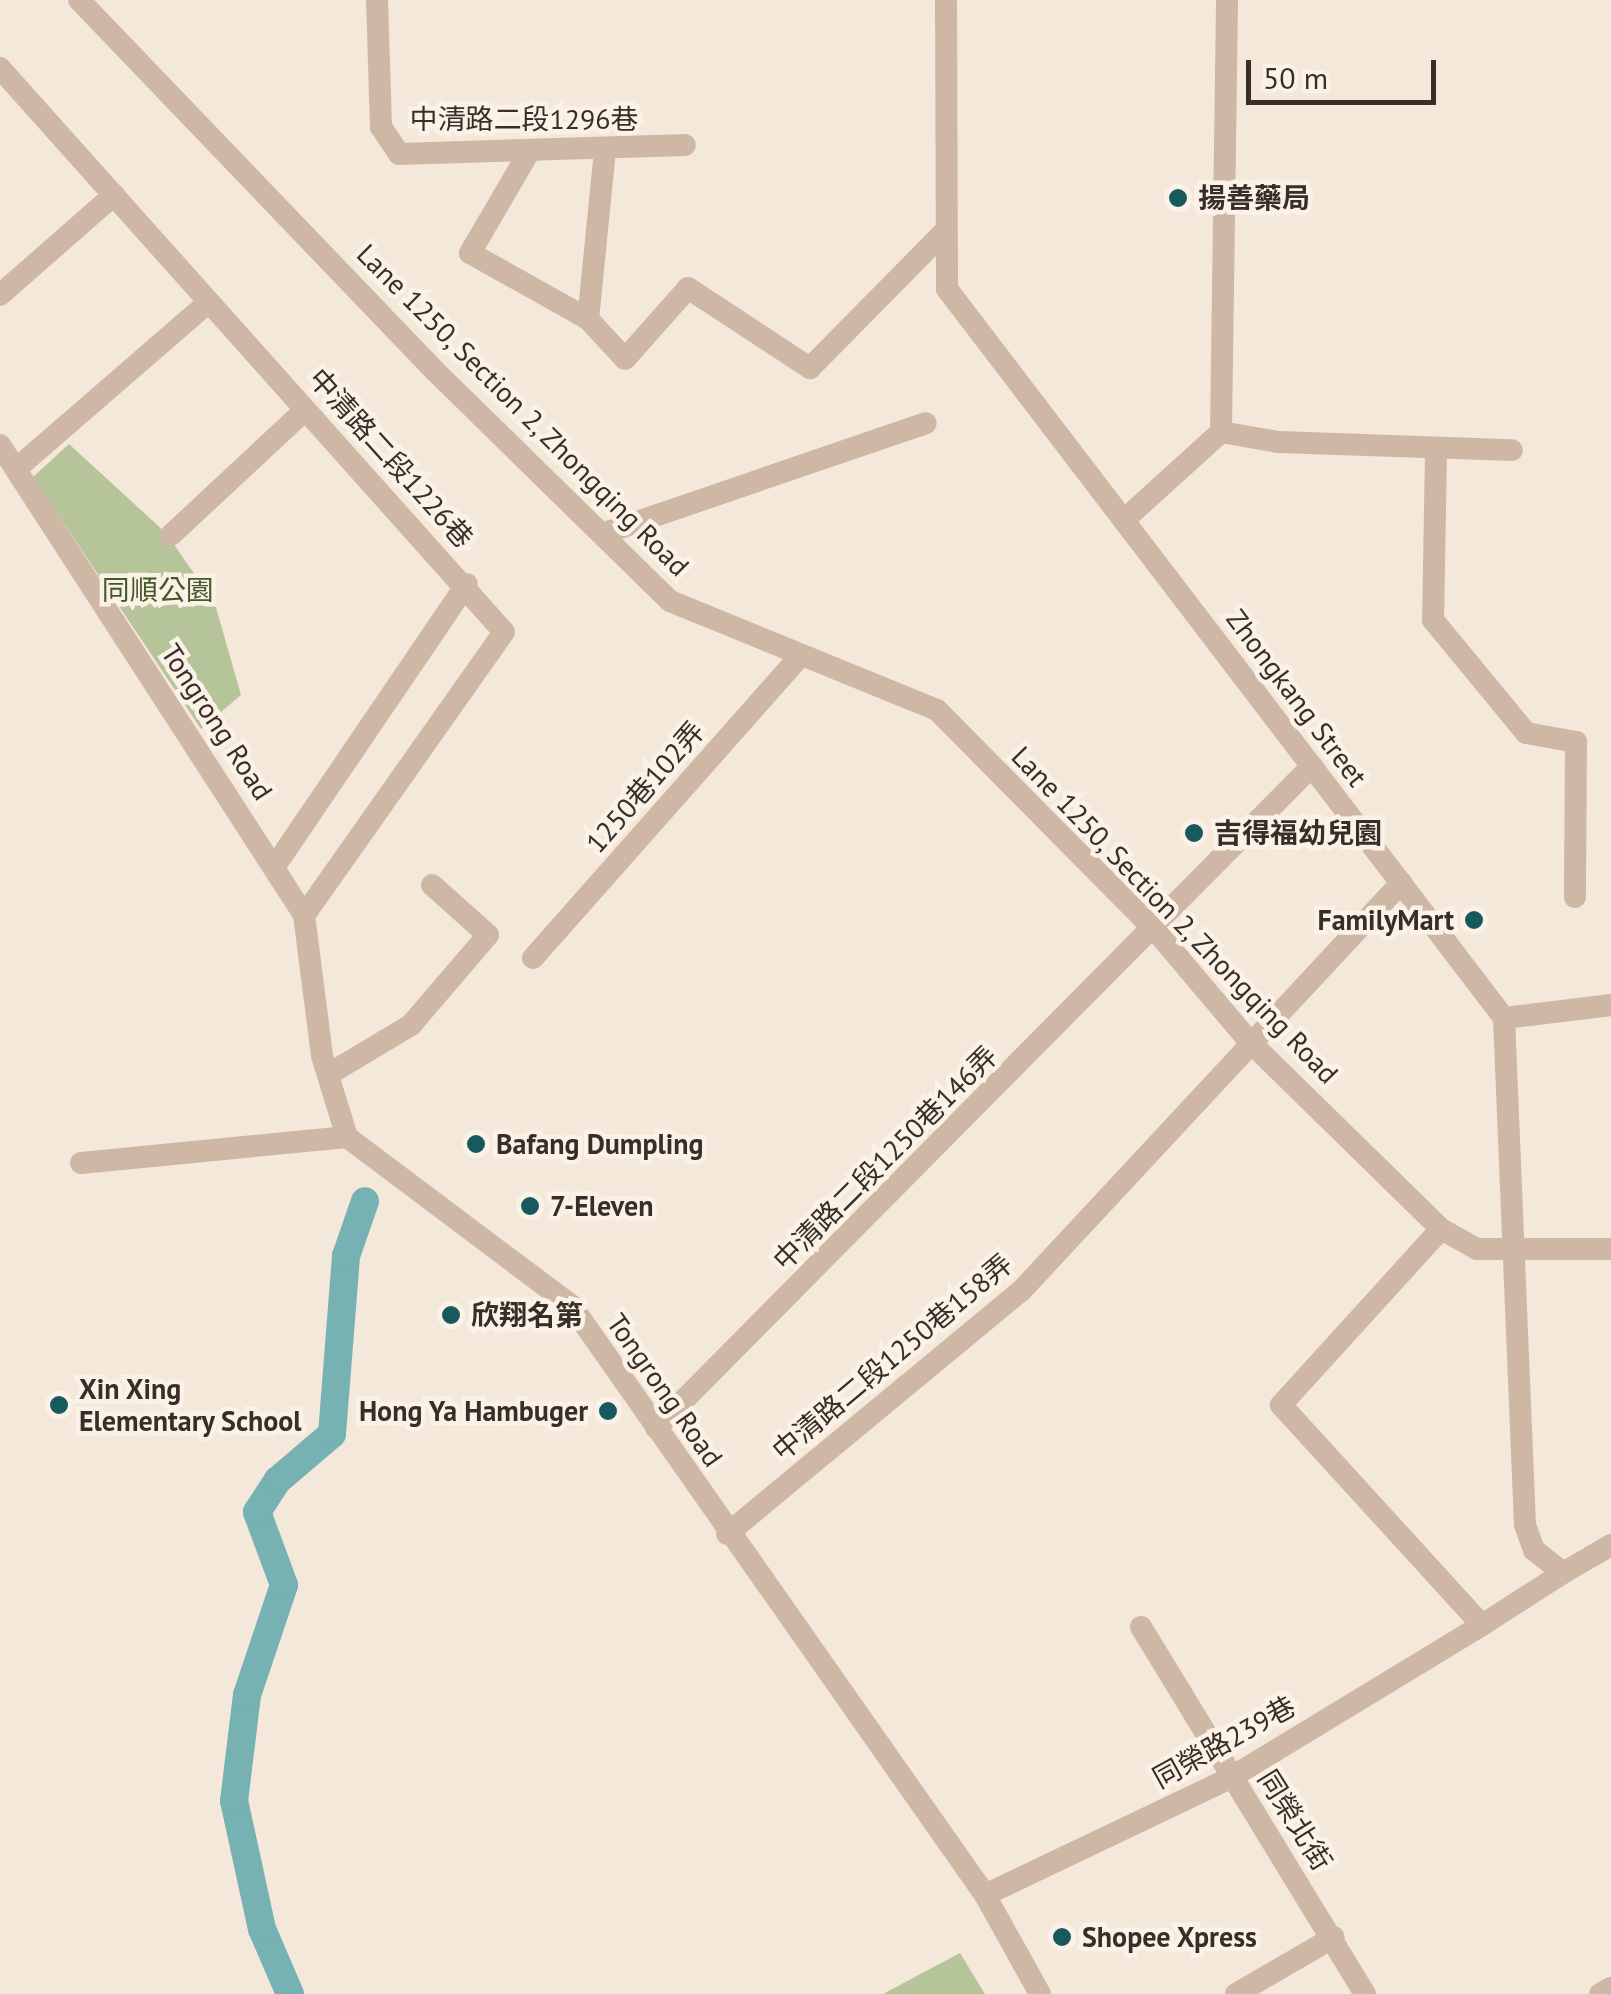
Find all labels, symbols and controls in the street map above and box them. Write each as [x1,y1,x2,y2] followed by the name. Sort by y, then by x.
[1251,40,1441,102] scale bar
[1263,58,1328,97] text: 50 m
[409,102,639,136] street label: 中清路二段1296巷
[1198,181,1310,215] place label: 揚善藥局
[1167,187,1189,209] marker: 揚善藥局
[348,235,698,585] street label: Lane 1250, Section 2, Zhongqing Road
[302,362,480,554] street label: 中清路二段1226巷
[102,573,214,607] park label: 同順公園
[1220,603,1374,793] street label: Zhongkang Street
[154,638,280,806] street label: Tongrong Road
[579,715,711,859] street label: 1250巷102弄
[1003,738,1347,1092] street label: Lane 1250, Section 2, Zhongqing Road
[1214,816,1382,850] place label: 吉得福幼兒園
[1183,822,1205,844] marker: 吉得福幼兒園
[1317,903,1454,937] place label: FamilyMart
[1463,909,1485,931] marker: FamilyMart
[766,1039,1004,1277] street label: 中清路二段1250巷146弄
[496,1127,704,1161] place label: Bafang Dumpling
[465,1133,487,1155] marker: Bafang Dumpling
[550,1189,653,1223] place label: 7-Eleven
[519,1195,541,1217] marker: 7-Eleven
[765,1247,1019,1467] street label: 中清路二段1250巷158弄
[471,1298,583,1332] place label: 欣翔名第
[440,1304,462,1326] marker: 欣翔名第
[600,1307,730,1473] street label: Tongrong Road
[79,1372,303,1438] place label: Xin Xing Elementary School
[48,1394,70,1416] marker: Xin Xing Elementary School
[358,1394,588,1428] place label: Hong Ya Hambuger
[597,1400,619,1422] marker: Hong Ya Hambuger
[1147,1689,1301,1795] street label: 同榮路239巷
[1251,1764,1339,1876] street label: 同榮北街
[1082,1920,1258,1954] place label: Shopee Xpress
[1051,1926,1073,1948] marker: Shopee Xpress

